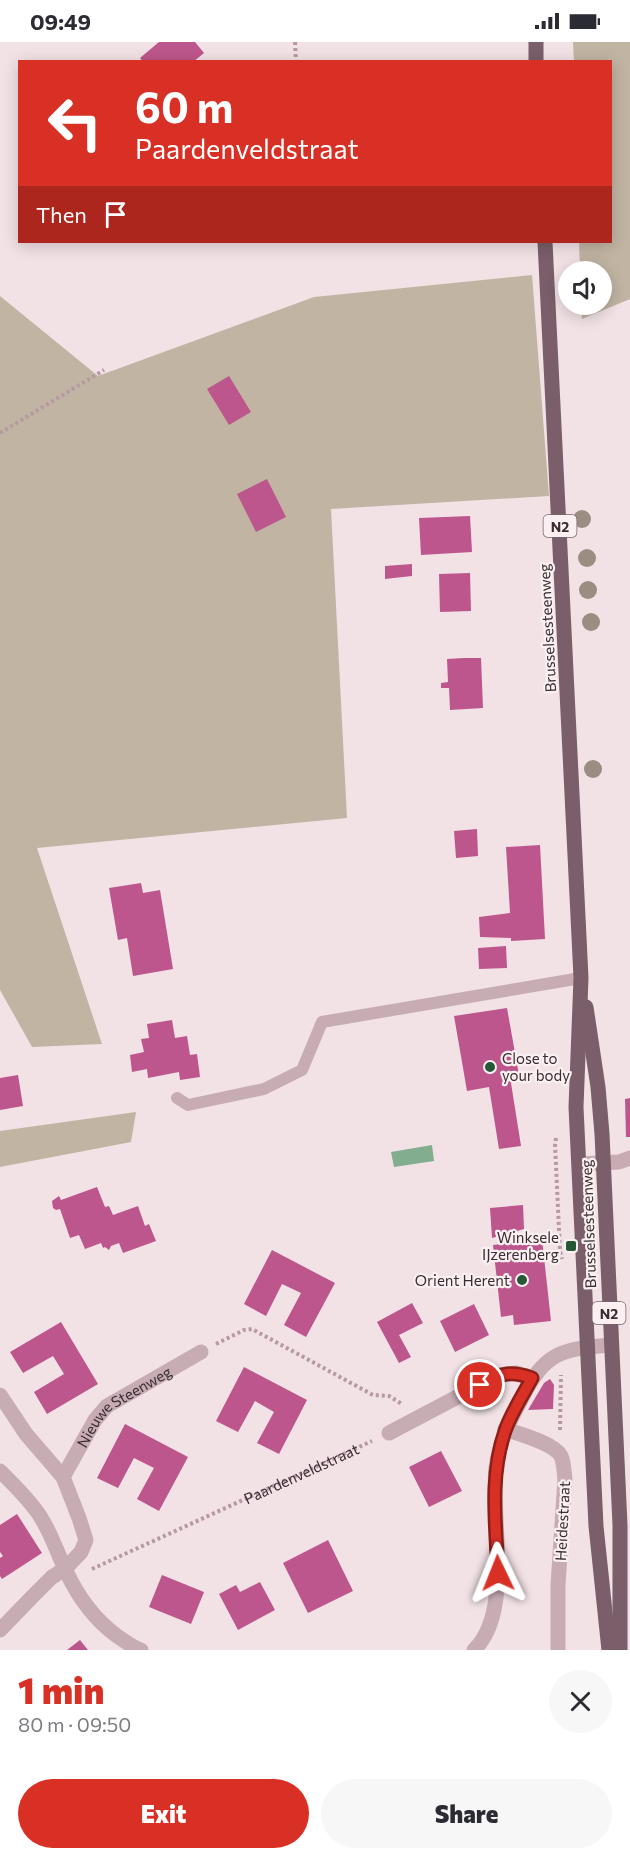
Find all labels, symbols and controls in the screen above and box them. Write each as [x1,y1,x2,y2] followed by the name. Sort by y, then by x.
[30,8,91,35] text: 09:49
[135,80,234,132] text: 60 m
[36,84,114,162] icon: left
[135,132,359,165] text: Paardenveldstraat
[99,198,132,231] icon: arrive
[36,201,87,228] text: Then
[558,261,612,315] map controls
[558,261,612,315] button: sound
[544,515,576,537] road number: N2
[535,563,559,693] street label: Brusselsesteenweg
[502,1049,570,1084] place label: Close to your body
[483,1060,497,1074] marker: Close to your body
[577,1159,599,1289] street label: Brusselsesteenweg
[482,1228,559,1263] place label: Winksele IJzerenberg
[564,1239,578,1253] marker: Winksele IJzerenberg
[415,1271,510,1289] place label: Orient Herent
[515,1273,529,1287] marker: Orient Herent
[592,1302,626,1324] road number: N2
[454,1359,505,1410] pin
[73,1362,174,1450] street label: Nieuwe Steenweg
[463,1368,496,1401] icon: arrive
[241,1439,362,1507] street label: Paardenveldstraat
[551,1480,573,1562] street label: Heidestraat
[466,1541,530,1605] position arrow
[18,1667,104,1711] text: 1 min
[549,1670,612,1733] button: close
[18,1712,131,1736] text: 80 m · 09:50
[18,1779,309,1848] button: Exit
[321,1779,612,1848] button: Share

